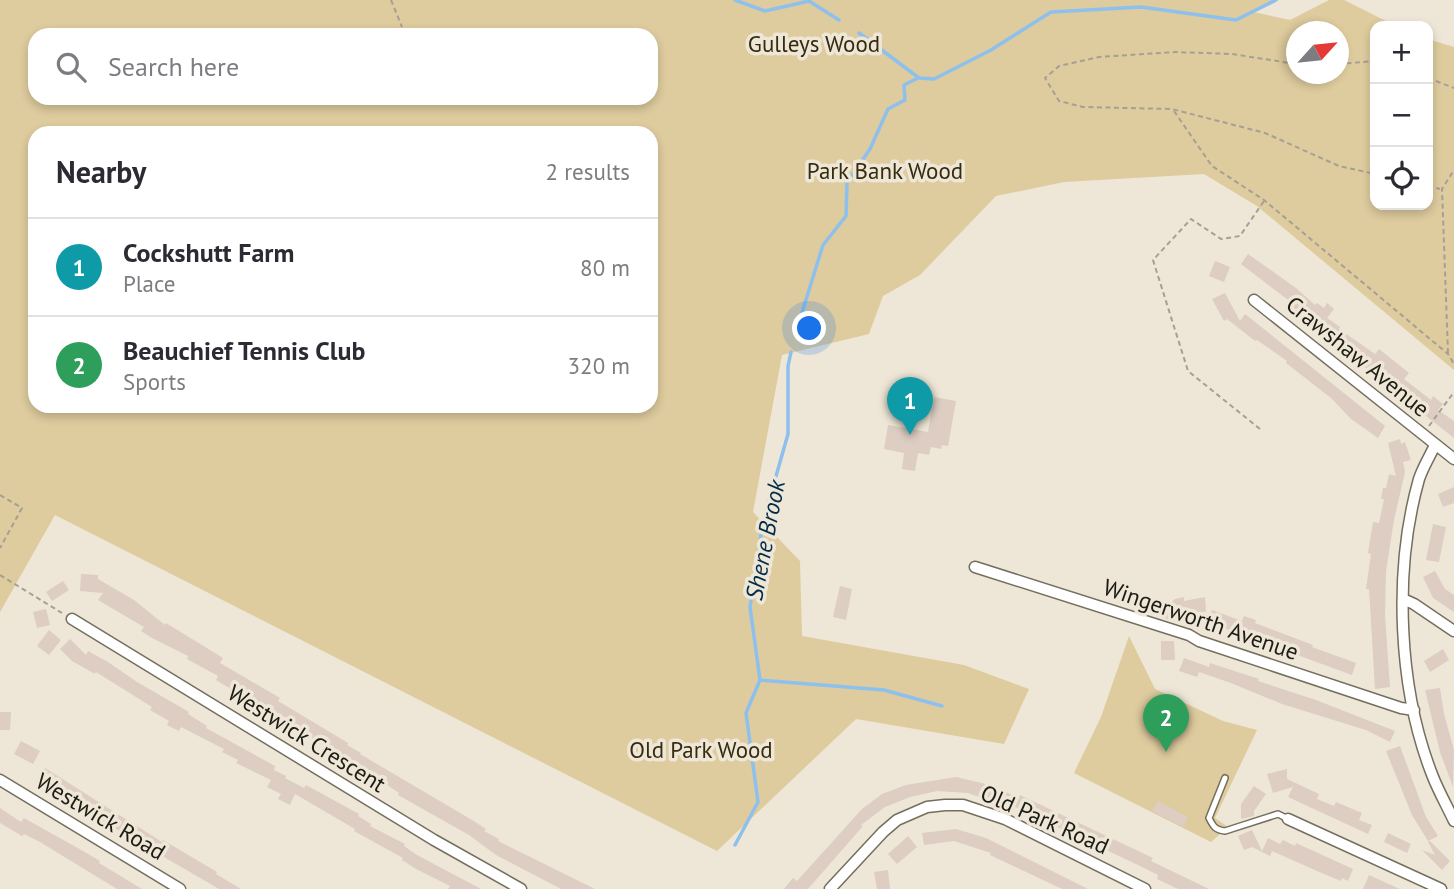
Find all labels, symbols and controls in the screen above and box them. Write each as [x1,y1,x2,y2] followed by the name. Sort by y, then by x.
[1286,21,1349,84] north arrow
[1370,21,1433,210] map controls
[1370,21,1433,84] button: +
[28,28,658,105] search box
[748,29,880,58] park label: Gulleys Wood
[52,48,90,86] icon: search
[108,50,239,83] text: Search here
[1370,84,1433,147] button: −
[1370,147,1433,210] button: locate
[56,152,146,191] text: Nearby
[807,156,963,185] park label: Park Bank Wood
[546,157,630,186] text: 2 results
[123,236,294,269] text: Cockshutt Farm
[72,253,86,282] text: 1
[580,253,630,282] text: 80 m
[123,269,176,298] text: Place
[1280,289,1436,423] street label: Crawshaw Avenue
[792,311,826,345] your location
[123,334,365,367] text: Beauchief Tennis Club
[72,351,86,380] text: 2
[568,351,630,380] text: 320 m
[123,367,186,396] text: Sports
[887,377,933,435] pin: 1
[738,476,792,603] water label: Shene Brook
[1099,572,1303,666] street label: Wingerworth Avenue
[223,678,392,798] street label: Westwick Crescent
[1143,694,1189,752] pin: 2
[629,735,773,764] park label: Old Park Wood
[31,766,171,866] street label: Westwick Road
[976,778,1114,860] street label: Old Park Road

